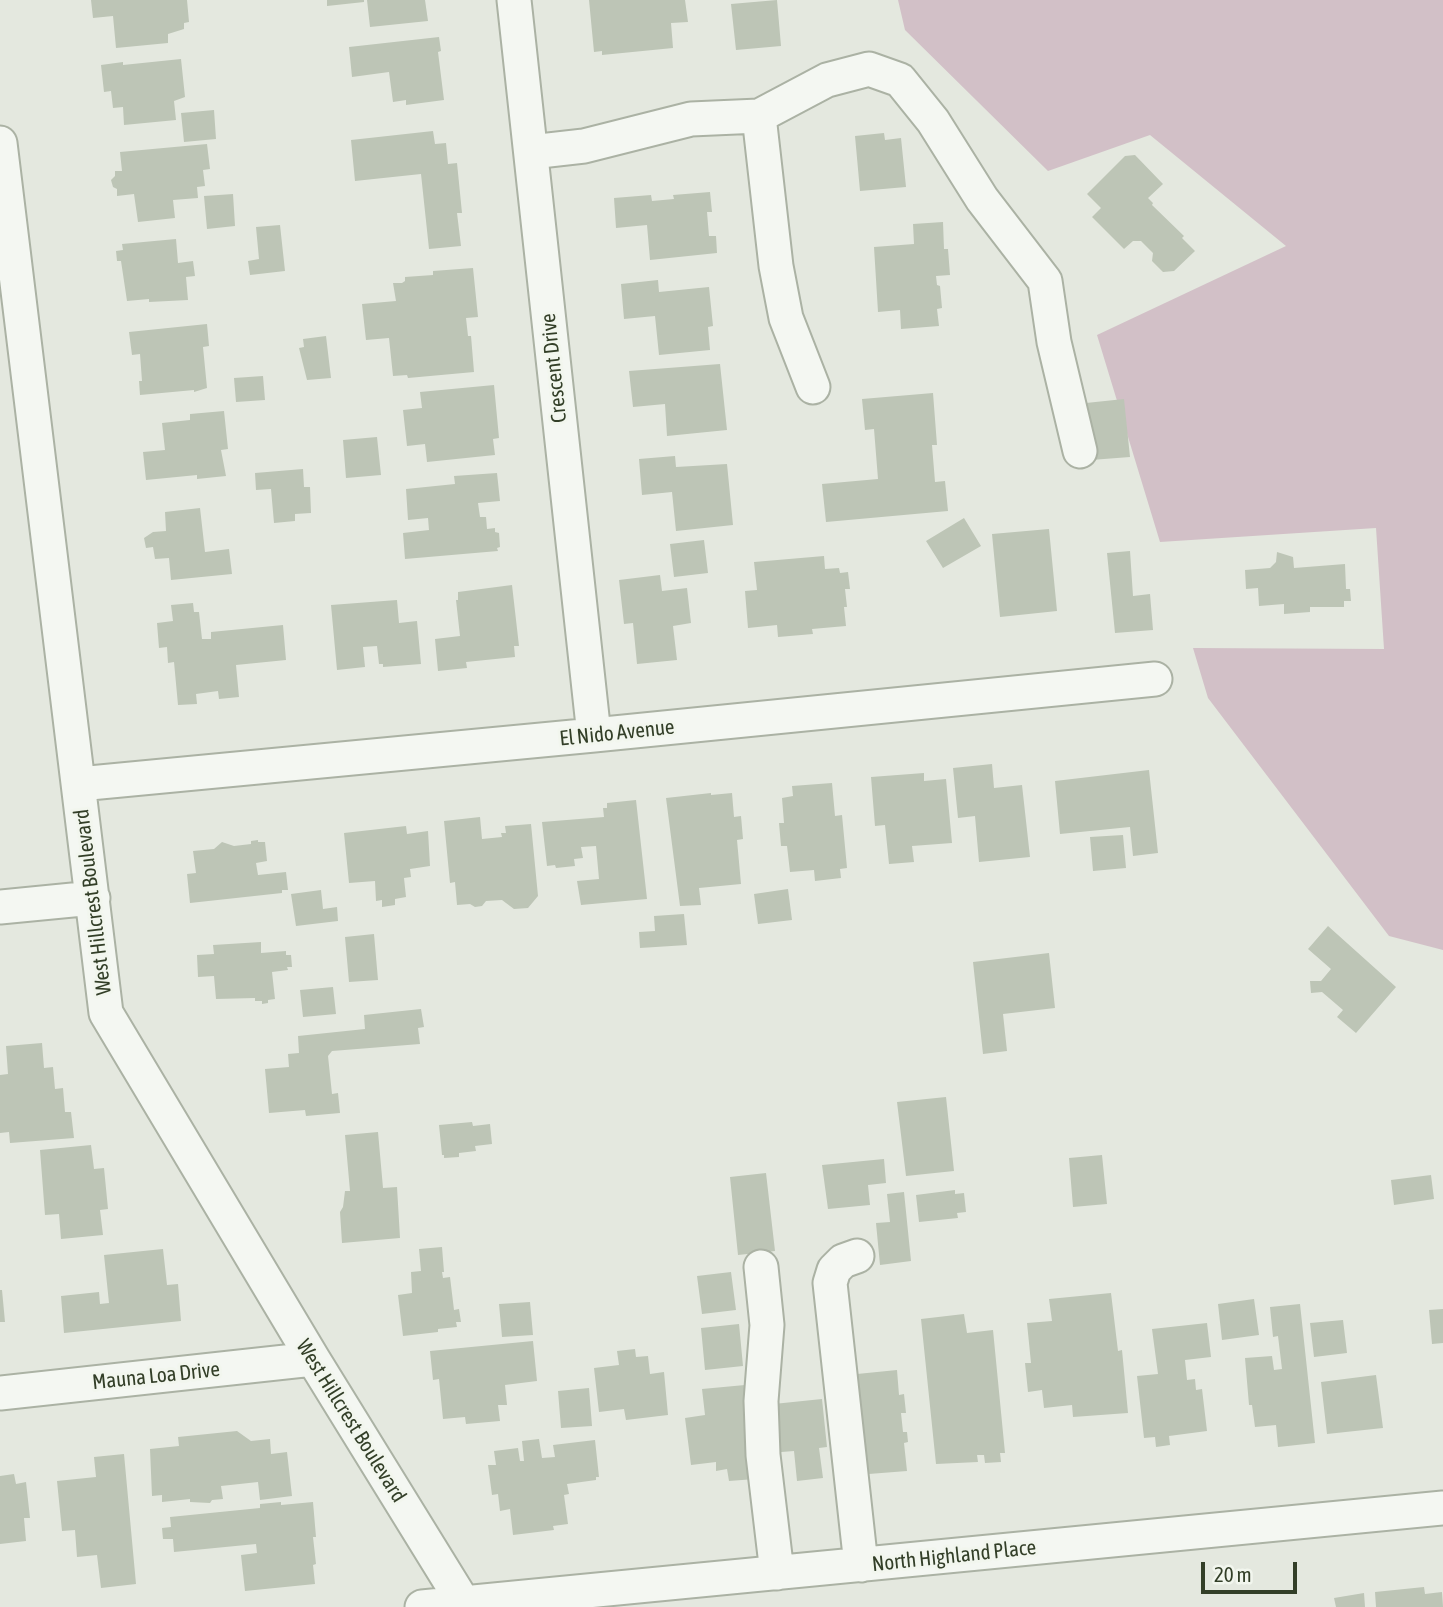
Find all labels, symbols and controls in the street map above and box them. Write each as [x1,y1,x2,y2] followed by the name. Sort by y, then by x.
[536,312,572,424] street label: Crescent Drive
[558,714,676,752] street label: El Nido Avenue
[69,808,117,996] street label: West Hillcrest Boulevard
[291,1335,411,1507] street label: West Hillcrest Boulevard
[91,1357,221,1395] street label: Mauna Loa Drive
[871,1535,1037,1577] street label: North Highland Place
[1205,1548,1301,1592] scale bar
[1214,1562,1252,1586] text: 20 m

